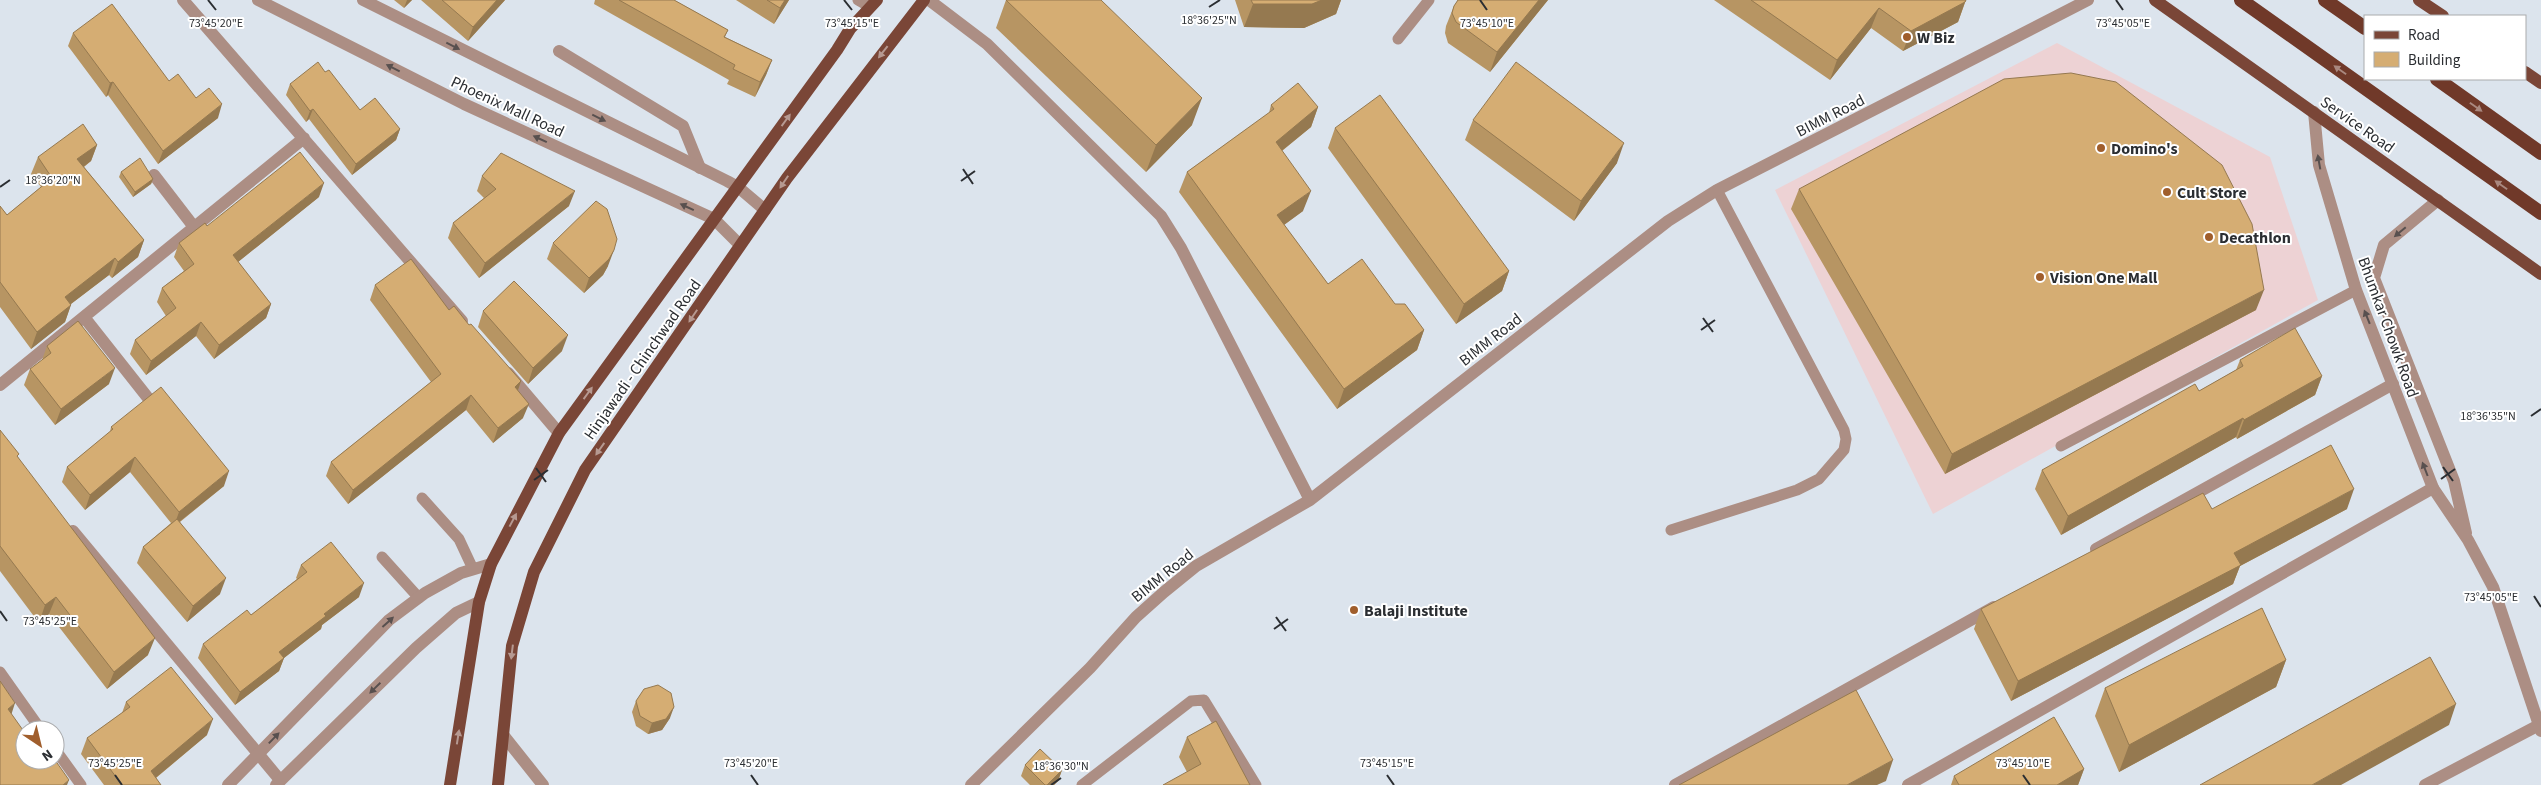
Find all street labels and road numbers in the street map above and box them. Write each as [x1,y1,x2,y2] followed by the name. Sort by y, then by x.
[447,71,568,143] street label: Phoenix Mall Road
[1792,89,1869,143] street label: BIMM Road
[2316,91,2399,159] street label: Service Road
[2352,254,2424,401] street label: Bhumkar Chowk Road
[579,275,707,444] street label: Hinjawadi - Chinchwad Road
[1455,308,1527,371] street label: BIMM Road
[1127,544,1198,608] street label: BIMM Road

